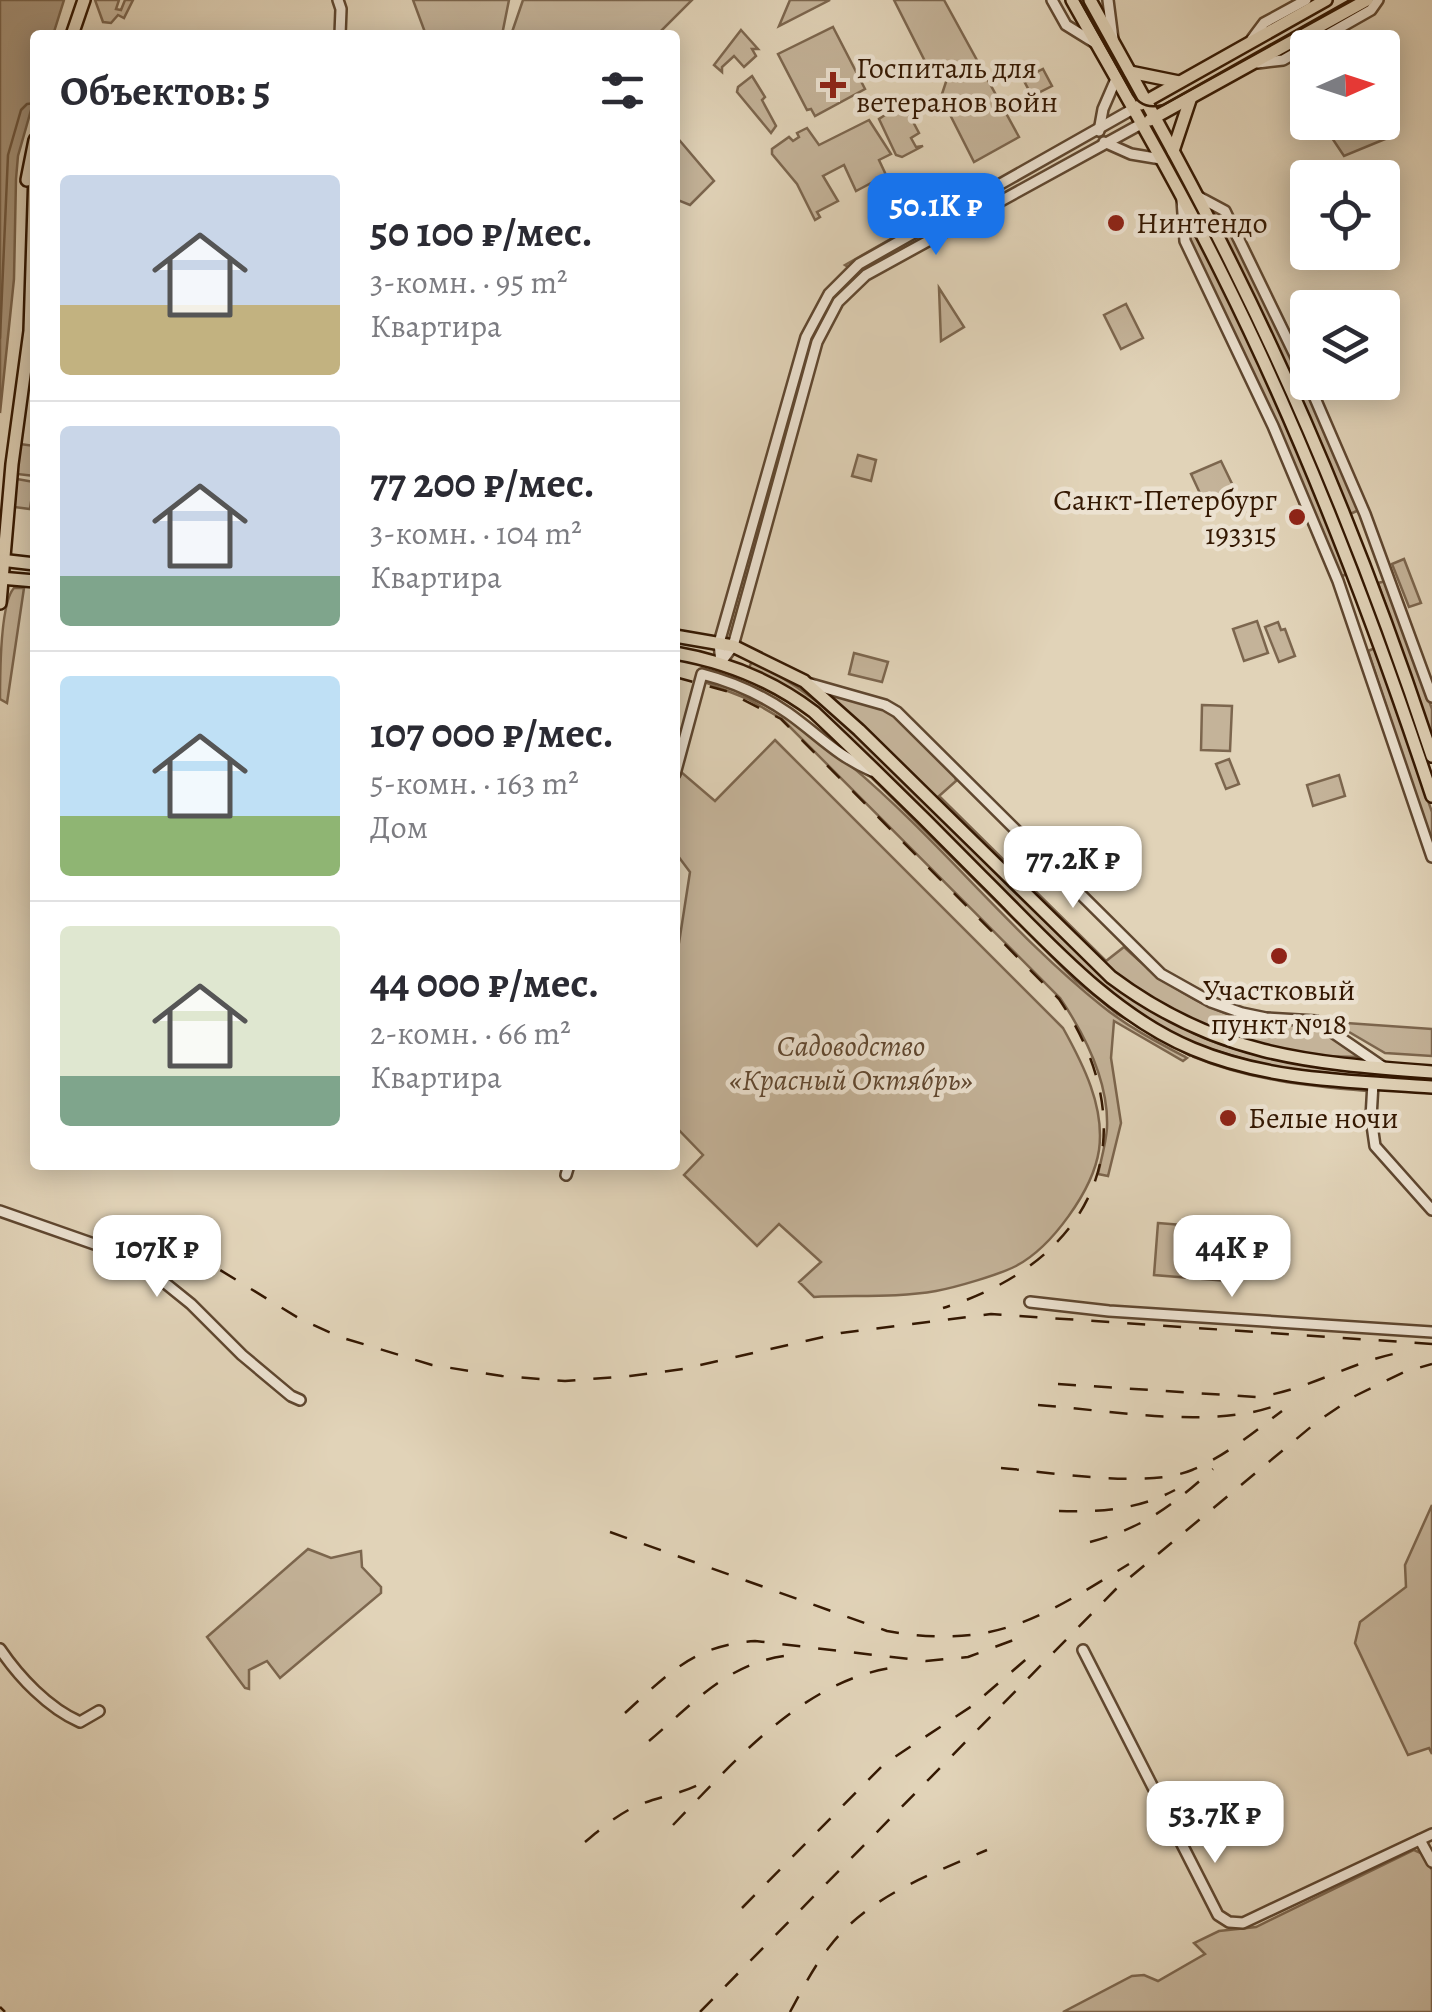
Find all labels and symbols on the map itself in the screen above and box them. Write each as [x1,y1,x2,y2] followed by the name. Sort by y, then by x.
[1290,30,1400,140] north arrow
[856,48,1058,122] place label: Госпиталь для ветеранов войн
[820,72,846,98] marker: Госпиталь для ветеранов войн
[844,173,1028,258] pin: 50.1K ₽
[1136,203,1268,243] place label: Нинтендо
[1105,212,1127,234] marker: Нинтендо
[1053,480,1277,554] place label: Санкт-Петербург 193315
[1286,506,1308,528] marker: Санкт-Петербург 193315
[981,826,1165,911] pin: 77.2K ₽
[1268,945,1290,967] marker: Участковый пункт №18
[1203,970,1355,1044] place label: Участковый пункт №18
[730,1026,973,1100] park label: Садоводство «Красный Октябрь»
[1248,1098,1399,1138] place label: Белые ночи
[1217,1107,1239,1129] marker: Белые ночи
[76,1215,238,1300] pin: 107K ₽
[1162,1215,1302,1300] pin: 44K ₽
[1123,1781,1307,1866] pin: 53.7K ₽

